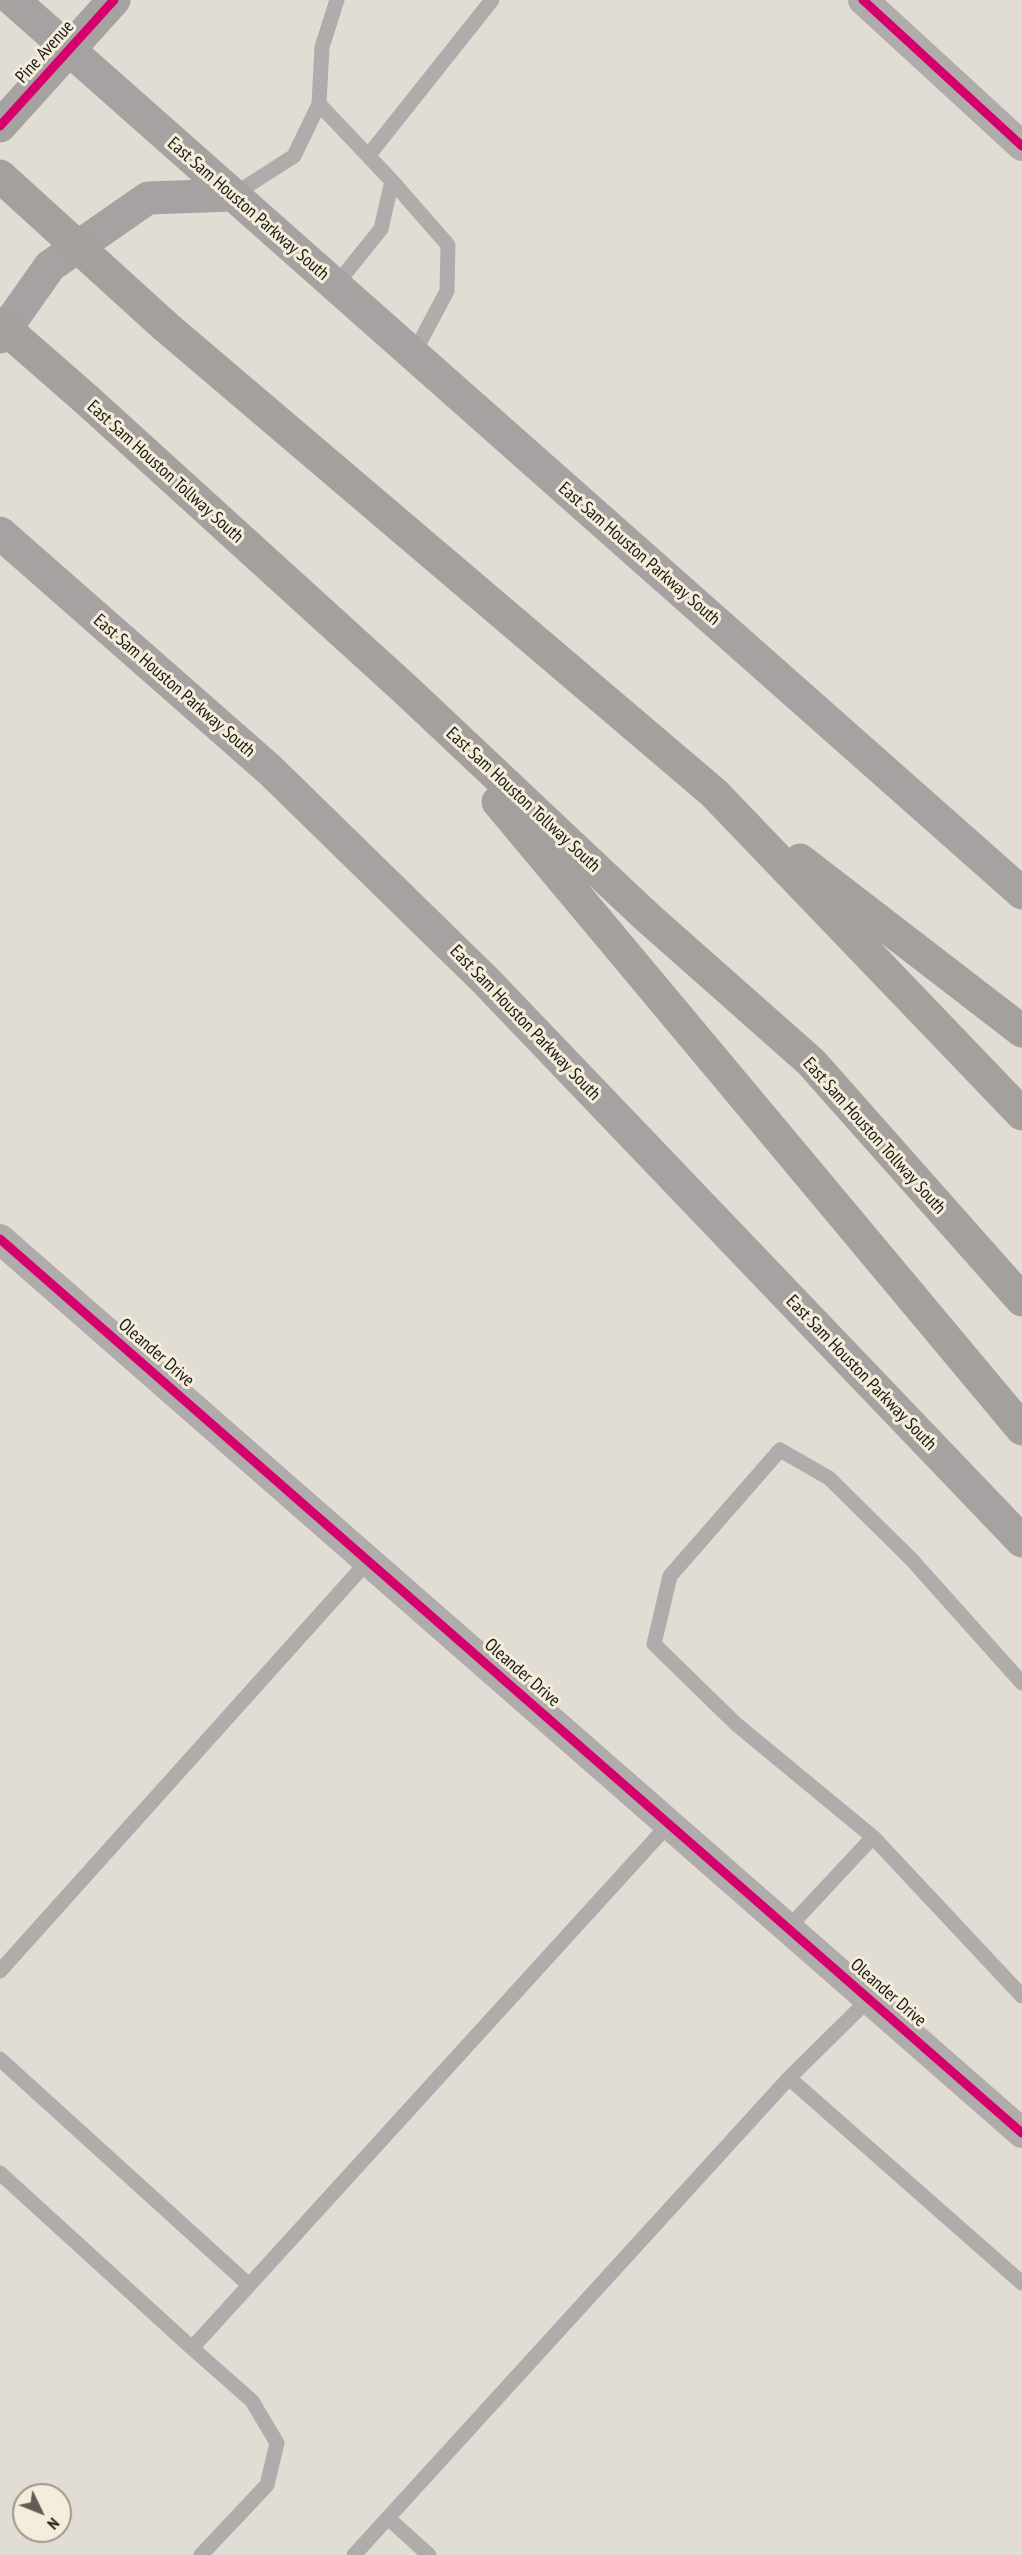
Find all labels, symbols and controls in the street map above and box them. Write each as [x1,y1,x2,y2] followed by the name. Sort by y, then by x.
[11,16,79,88] street label: Pine Avenue
[163,133,333,285] street label: East Sam Houston Parkway South
[82,396,248,548] street label: East Sam Houston Tollway South
[554,478,724,630] street label: East Sam Houston Parkway South
[89,610,259,762] street label: East Sam Houston Parkway South
[441,723,605,877] street label: East Sam Houston Tollway South
[445,941,605,1105] street label: East Sam Houston Parkway South
[798,1053,950,1219] street label: East Sam Houston Tollway South
[781,1291,941,1455] street label: East Sam Houston Parkway South
[114,1314,198,1392] street label: Oleander Drive
[480,1634,564,1712] street label: Oleander Drive
[846,1954,930,2032] street label: Oleander Drive
[12,2483,72,2543] north arrow
[43,2514,64,2534] text: N

